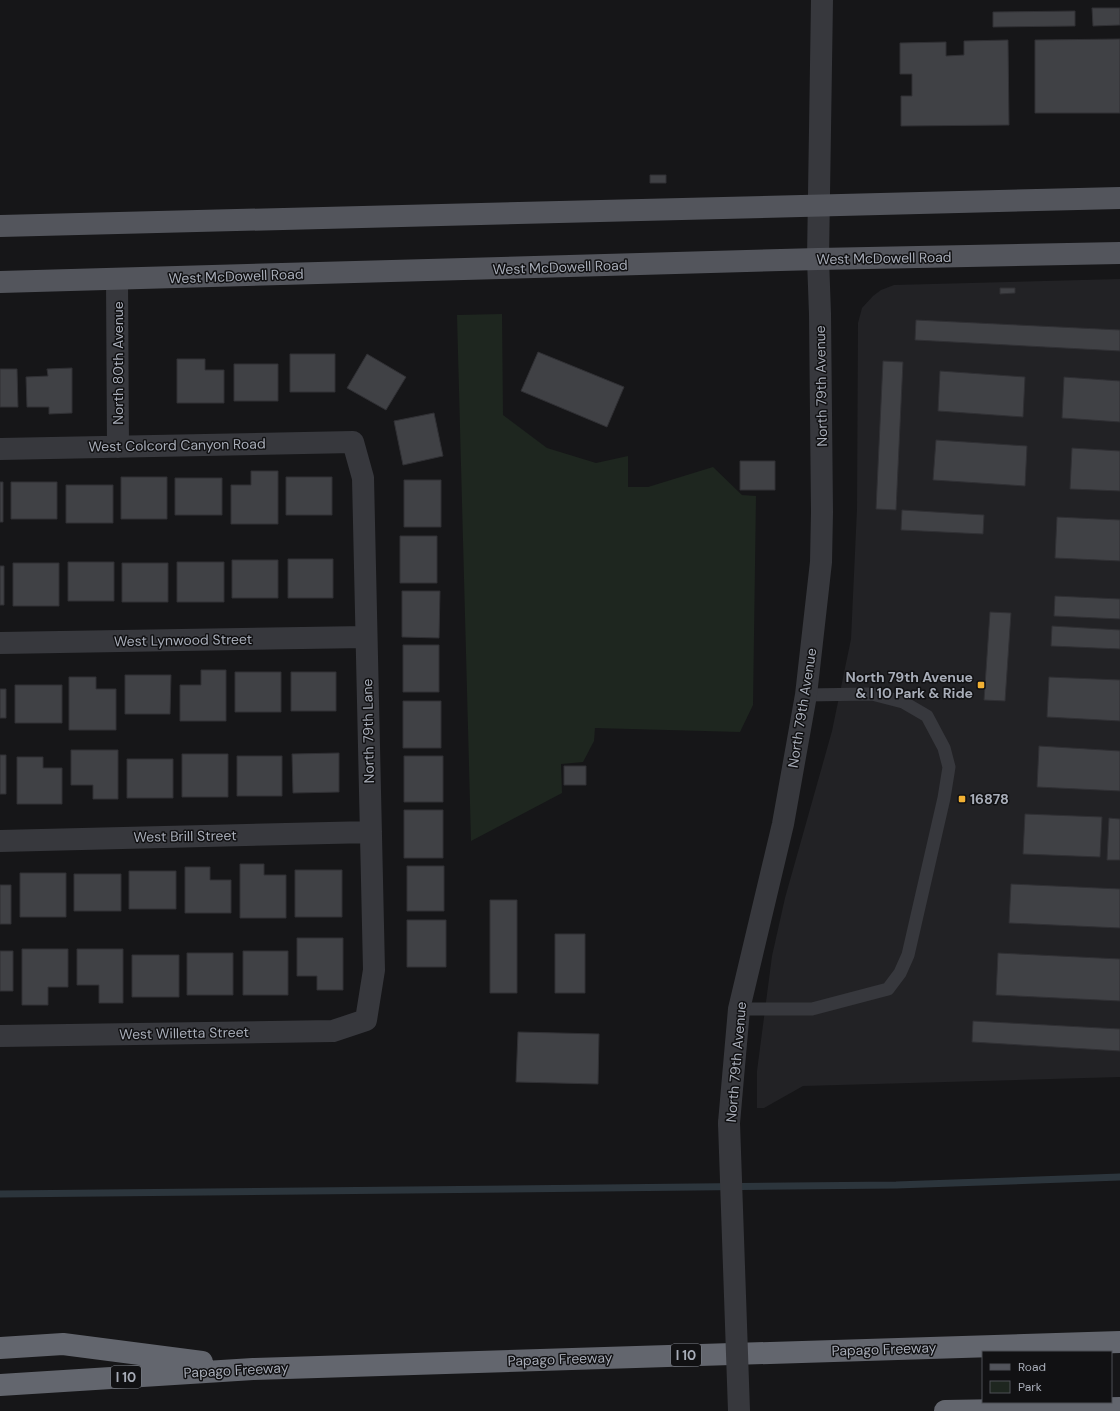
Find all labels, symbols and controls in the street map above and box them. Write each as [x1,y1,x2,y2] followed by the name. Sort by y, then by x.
[816,248,952,268] street label: West McDowell Road
[492,256,628,278] street label: West McDowell Road
[168,265,304,287] street label: West McDowell Road
[109,301,127,425] street label: North 80th Avenue
[811,325,831,447] street label: North 79th Avenue
[88,434,266,456] street label: West Colcord Canyon Road
[114,630,252,650] street label: West Lynwood Street
[784,647,820,769] street label: North 79th Avenue
[845,668,973,702] place label: North 79th Avenue & I 10 Park & Ride
[358,679,378,783] street label: North 79th Lane
[976,680,986,690] marker: North 79th Avenue & I 10 Park & Ride
[970,790,1009,808] place label: 16878
[957,794,967,804] marker: 16878
[133,826,237,846] street label: West Brill Street
[722,1001,750,1123] street label: North 79th Avenue
[119,1023,249,1043] street label: West Willetta Street
[831,1338,937,1360] street label: Papago Freeway
[671,1344,701,1366] road number: I 10
[507,1348,613,1370] street label: Papago Freeway
[982,1351,1112,1403] legend
[183,1358,289,1382] street label: Papago Freeway
[1018,1359,1046,1375] text: Road
[111,1366,141,1388] road number: I 10
[1018,1379,1042,1395] text: Park

